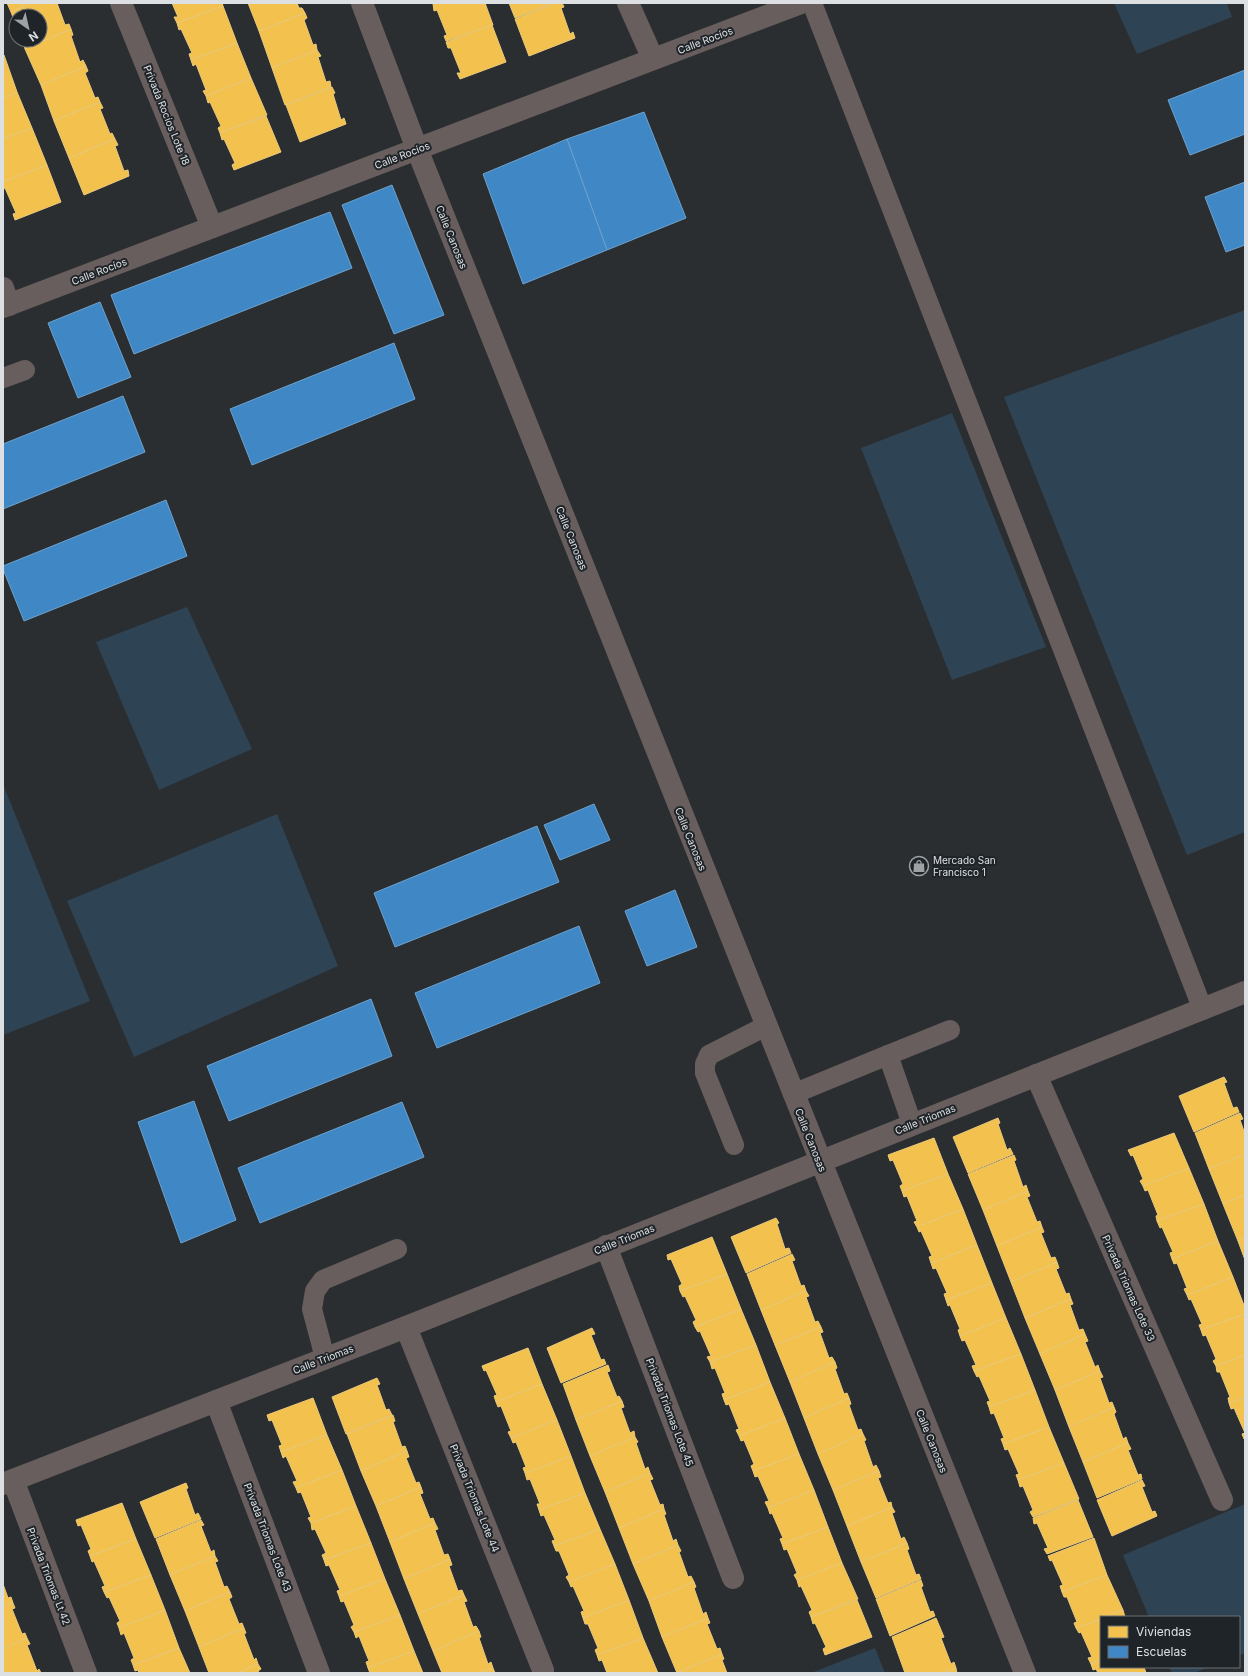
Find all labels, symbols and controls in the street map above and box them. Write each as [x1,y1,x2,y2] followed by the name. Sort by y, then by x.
[8,8,48,48] north arrow
[676,24,734,56] street label: Calle Rocíos
[26,28,41,44] text: N
[141,63,193,167] street label: Privada Rocíos Lote 18
[373,139,431,171] street label: Calle Rocíos
[434,204,470,270] street label: Calle Canosas
[70,255,128,287] street label: Calle Rocíos
[554,505,590,571] street label: Calle Canosas
[673,806,709,872] street label: Calle Canosas
[933,854,996,878] place label: Mercado San Francisco 1
[908,855,930,877] shop icon: Mercado San Francisco 1
[893,1101,957,1137] street label: Calle Triomas
[793,1107,829,1173] street label: Calle Canosas
[592,1221,656,1257] street label: Calle Triomas
[1100,1233,1158,1343] street label: Privada Triomas Lote 33
[291,1342,355,1376] street label: Calle Triomas
[644,1356,696,1468] street label: Privada Triomas Lote 45
[914,1408,950,1474] street label: Calle Canosas
[448,1442,502,1554] street label: Privada Triomas Lote 44
[242,1481,294,1593] street label: Privada Triomas Lote 43
[25,1526,73,1626] street label: Privada Triomas Lt 42
[1100,1616,1240,1668] legend
[1136,1624,1191,1639] text: Viviendas
[1136,1644,1186,1659] text: Escuelas

